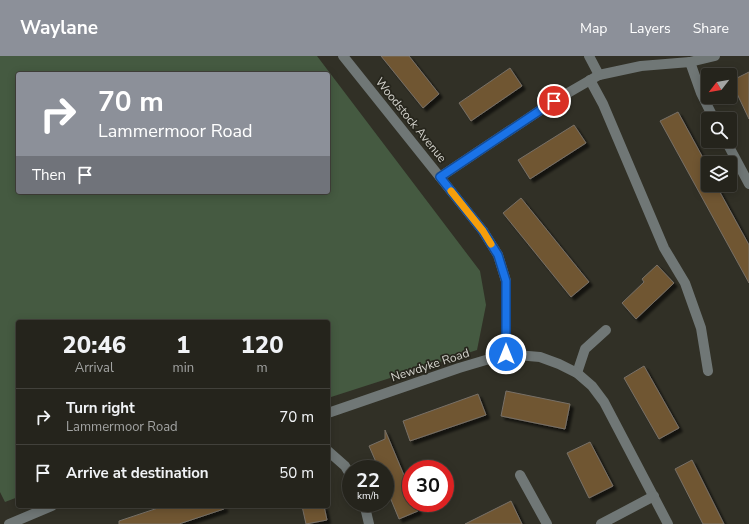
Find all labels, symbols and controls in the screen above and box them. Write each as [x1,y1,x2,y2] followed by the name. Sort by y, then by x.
[20,15,98,41] text: Waylane
[580,19,607,38] text: Map
[629,19,671,38] text: Layers
[693,19,729,38] text: Share
[701,68,737,104] north arrow
[701,68,737,192] map controls
[372,74,450,166] street label: Woodstock Avenue
[98,83,164,121] text: 70 m
[537,84,571,118] pin
[32,88,84,140] icon: right
[543,90,565,112] icon: arrive
[701,112,737,148] button: search
[98,119,253,143] text: Lammermoor Road
[701,156,737,192] button: layers
[74,164,96,186] icon: arrive
[32,165,66,185] text: Then
[62,329,126,361] text: 20:46
[176,329,191,361] text: 1
[240,329,284,361] text: 120
[485,333,527,375] position arrow
[389,345,471,385] street label: Newdyke Road
[75,359,114,377] text: Arrival
[173,359,194,377] text: min
[256,359,268,377] text: m
[66,398,135,418] text: Turn right
[32,406,54,428] icon: right
[279,407,314,427] text: 70 m
[66,418,178,436] text: Lammermoor Road
[402,460,454,512] speed limit sign: 30
[32,462,54,484] icon: arrive
[66,463,209,483] text: Arrive at destination
[279,463,314,483] text: 50 m
[356,467,380,494] text: 22
[357,489,379,503] text: km/h

